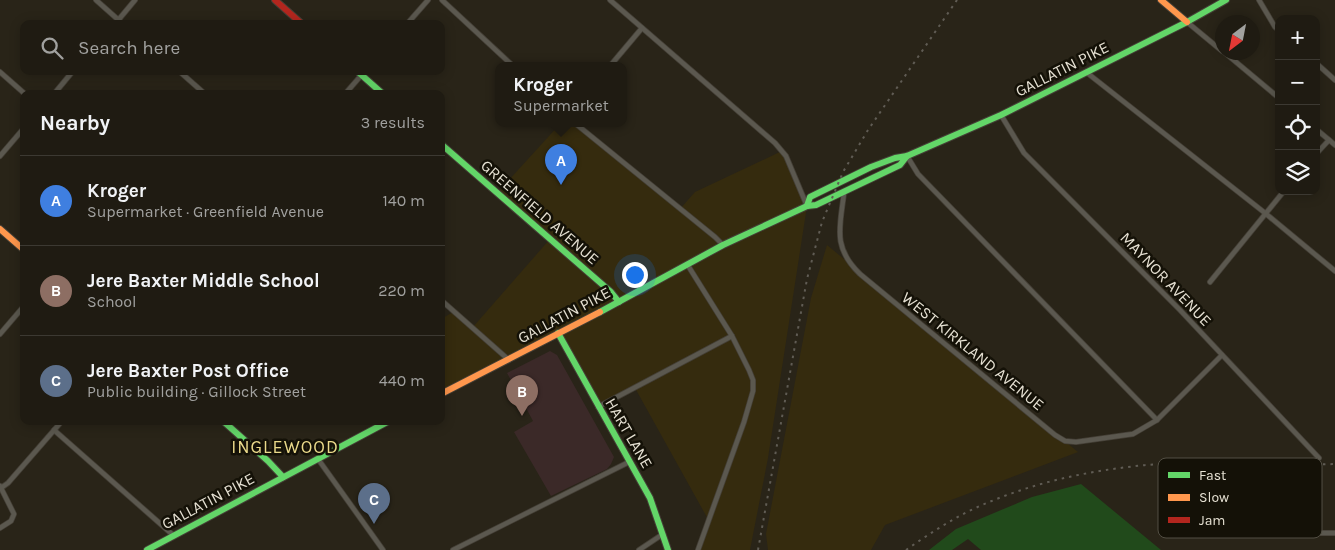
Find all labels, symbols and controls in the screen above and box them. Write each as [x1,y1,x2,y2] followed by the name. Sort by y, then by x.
[1215,15,1260,60] north arrow
[1275,15,1320,195] map controls
[1275,15,1320,60] button: +
[20,20,445,75] search box
[38,34,66,62] icon: search
[78,37,180,59] text: Search here
[1012,37,1112,101] street label: GALLATIN PIKE
[1275,60,1320,105] button: −
[495,62,627,127] popup
[513,74,572,96] text: Kroger
[513,96,609,115] text: Supermarket
[1275,105,1320,150] button: locate
[40,111,110,135] text: Nearby
[361,113,425,132] text: 3 results
[545,144,577,185] pin: A
[1275,150,1320,195] button: layers
[477,156,603,268] street label: GREENFIELD AVENUE
[87,180,146,202] text: Kroger
[51,191,61,210] text: A
[383,191,425,210] text: 140 m
[87,202,324,221] text: Supermarket · Greenfield Avenue
[1116,228,1216,330] street label: MAYNOR AVENUE
[622,262,648,288] your location
[87,270,320,292] text: Jere Baxter Middle School
[51,281,61,300] text: B
[378,281,425,300] text: 220 m
[514,283,614,347] street label: GALLATIN PIKE
[898,288,1048,414] street label: WEST KIRKLAND AVENUE
[87,292,137,311] text: School
[87,360,289,382] text: Jere Baxter Post Office
[51,371,61,390] text: C
[379,371,425,390] text: 440 m
[506,375,538,416] pin: B
[87,382,306,401] text: Public building · Gillock Street
[601,394,657,472] street label: HART LANE
[231,436,339,458] district label: INGLEWOOD
[1158,458,1322,538] legend
[1199,467,1226,484] text: Fast
[158,469,258,533] street label: GALLATIN PIKE
[358,483,390,524] pin: C
[1199,489,1229,506] text: Slow
[1199,512,1225,529] text: Jam

